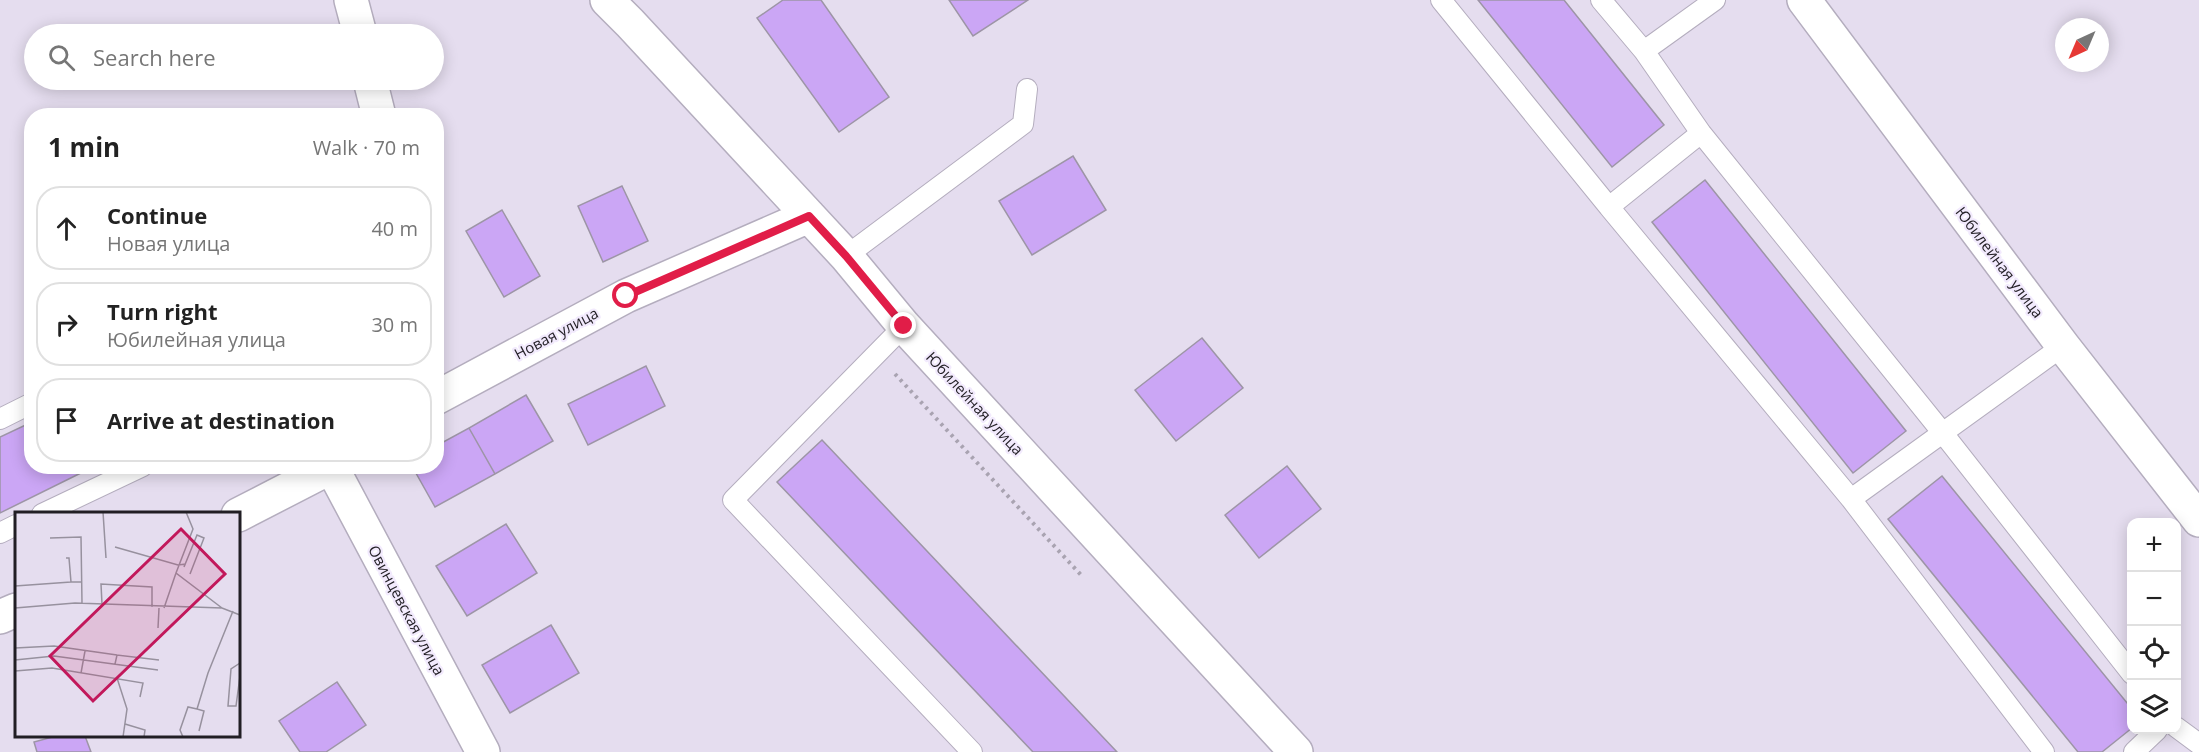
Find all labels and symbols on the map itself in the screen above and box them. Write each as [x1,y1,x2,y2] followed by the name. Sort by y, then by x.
[2055,18,2109,72] north arrow
[1952,202,2048,322] street label: Юбилейная улица
[612,282,638,308] route start
[510,302,602,364] street label: Новая улица
[890,312,916,338] route end
[922,347,1028,459] street label: Юбилейная улица
[15,512,240,737] inset map
[364,541,450,679] street label: Овинцевская улица

